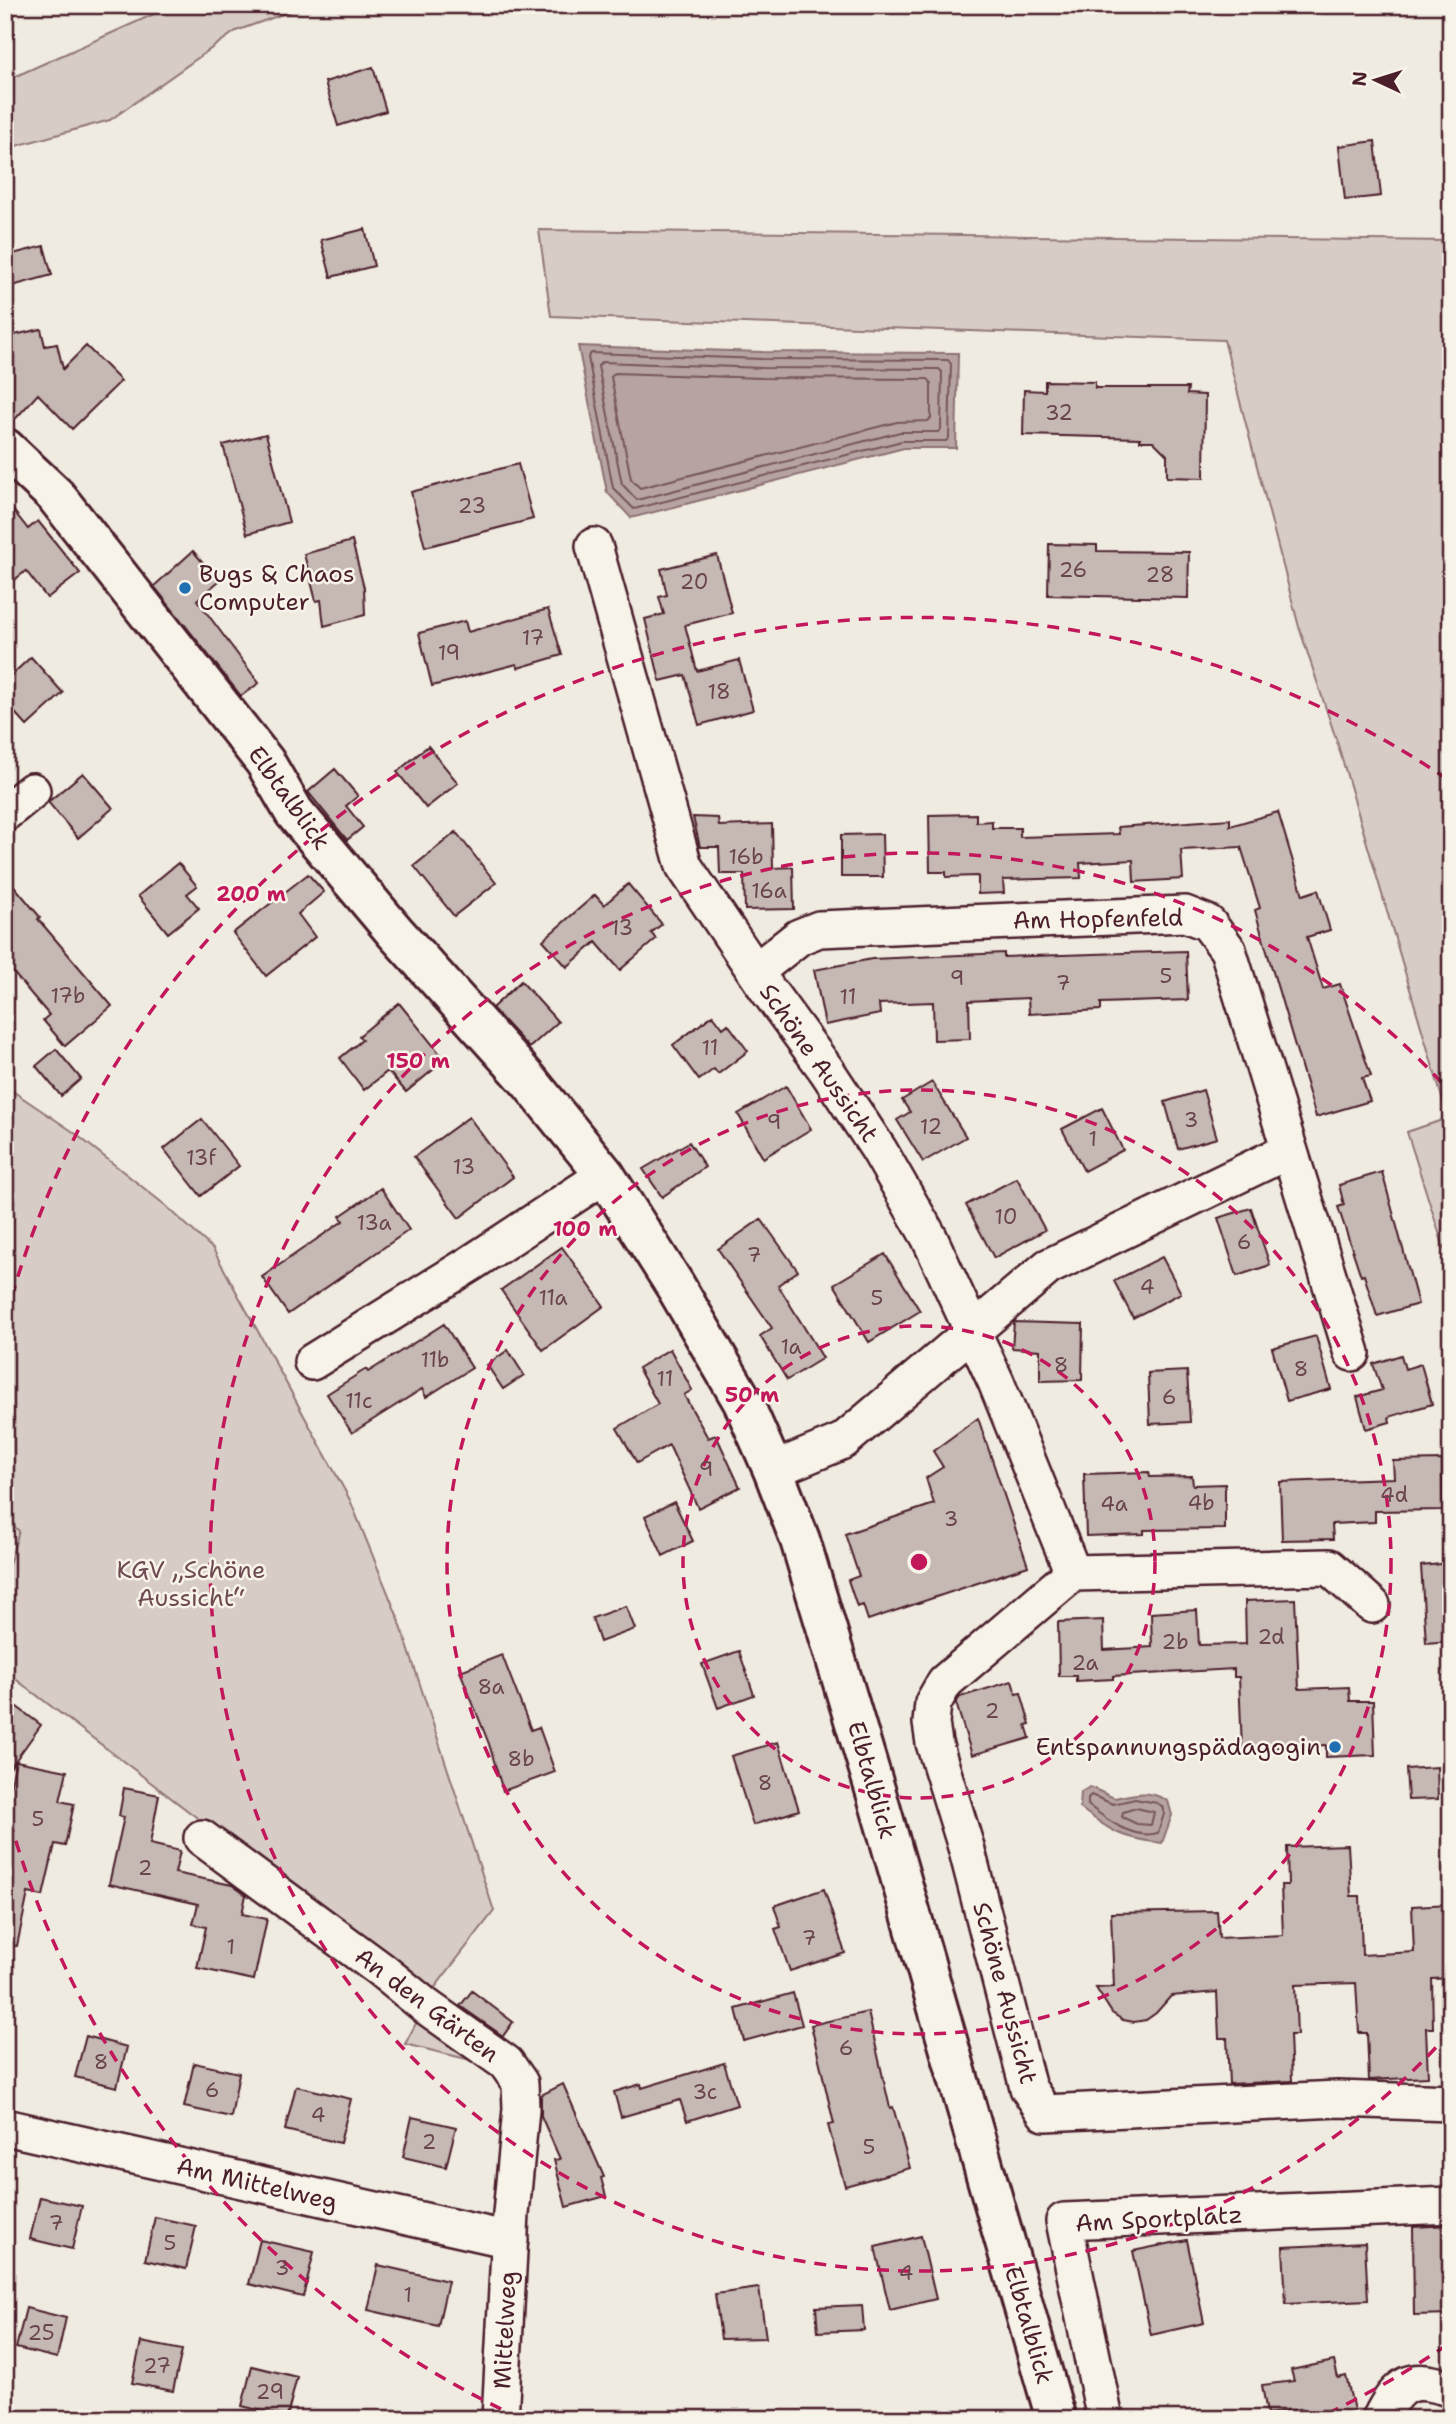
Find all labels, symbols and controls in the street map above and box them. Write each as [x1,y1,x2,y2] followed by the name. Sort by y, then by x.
[1340,46,1410,116] north arrow
[1347,70,1373,87] text: N
[1045,399,1073,427] house number: 32
[458,492,486,520] house number: 23
[1059,556,1087,584] house number: 26
[199,558,355,618] place label: Bugs & Chaos Computer
[1146,561,1174,589] house number: 28
[680,568,708,596] house number: 20
[177,580,193,596] marker: Bugs & Chaos Computer
[522,624,544,652] house number: 17
[438,639,460,667] house number: 19
[707,678,731,706] house number: 18
[240,740,338,856] street label: Elbtalblick
[728,843,764,871] house number: 16b
[751,877,787,905] house number: 16a
[216,880,286,908] text: 200 m
[1013,902,1183,936] street label: Am Hopfenfeld
[611,914,633,942] house number: 13
[1160,962,1172,990] house number: 5
[950,964,964,992] house number: 9
[1056,969,1070,997] house number: 7
[752,977,886,1149] street label: Schöne Aussicht
[51,982,85,1010] house number: 17b
[840,983,856,1011] house number: 11
[702,1034,718,1062] house number: 11
[386,1047,450,1075] text: 150 m
[1184,1106,1198,1134] house number: 3
[767,1108,781,1136] house number: 9
[920,1113,942,1141] house number: 12
[1089,1125,1097,1153] house number: 1
[186,1144,216,1172] house number: 13f
[453,1153,475,1181] house number: 13
[995,1203,1017,1231] house number: 10
[356,1209,392,1237] house number: 13a
[553,1215,617,1243] text: 100 m
[1237,1228,1251,1256] house number: 6
[747,1241,761,1269] house number: 7
[1140,1273,1154,1301] house number: 4
[538,1284,568,1312] house number: 11a
[871,1284,883,1312] house number: 5
[780,1333,802,1361] house number: 1a
[421,1346,449,1374] house number: 11b
[1054,1351,1068,1379] house number: 8
[1294,1355,1308,1383] house number: 8
[657,1365,673,1393] house number: 11
[725,1381,779,1409] text: 50 m
[1162,1383,1176,1411] house number: 6
[345,1387,373,1415] house number: 11c
[699,1455,713,1483] house number: 9
[1380,1481,1408,1509] house number: 4d
[1187,1489,1215,1517] house number: 4b
[1100,1490,1128,1518] house number: 4a
[944,1505,958,1533] house number: 3
[907,1550,931,1574] centre of rings
[116,1554,266,1614] park label: KGV „Schöne Aussicht“
[1257,1623,1285,1651] house number: 2d
[1161,1628,1189,1656] house number: 2b
[1072,1649,1098,1677] house number: 2a
[477,1673,505,1701] house number: 8a
[985,1697,999,1725] house number: 2
[840,1717,904,1843] street label: Elbtalblick
[1035,1731,1321,1763] place label: Entspannungspädagogin
[1327,1739,1343,1755] marker: Entspannungspädagogin
[507,1745,535,1773] house number: 8b
[758,1769,772,1797] house number: 8
[32,1805,44,1833] house number: 5
[138,1854,152,1882] house number: 2
[965,1899,1045,2087] street label: Schöne Aussicht
[802,1924,816,1952] house number: 7
[227,1933,235,1961] house number: 1
[348,1940,506,2070] street label: An den Gärten
[839,2034,853,2062] house number: 6
[94,2048,108,2076] house number: 8
[205,2076,219,2104] house number: 6
[693,2078,717,2106] house number: 3c
[311,2101,325,2129] house number: 4
[422,2128,436,2156] house number: 2
[863,2133,875,2161] house number: 5
[173,2150,341,2218] street label: Am Mittelweg
[1074,2199,1244,2239] street label: Am Sportplatz
[49,2209,63,2237] house number: 7
[164,2229,176,2257] house number: 5
[275,2254,289,2282] house number: 3
[899,2259,913,2287] house number: 4
[997,2262,1061,2388] street label: Elbtalblick
[486,2270,524,2390] street label: Mittelweg
[404,2281,412,2309] house number: 1
[27,2319,55,2347] house number: 25
[143,2352,171,2380] house number: 27
[256,2378,284,2406] house number: 29

